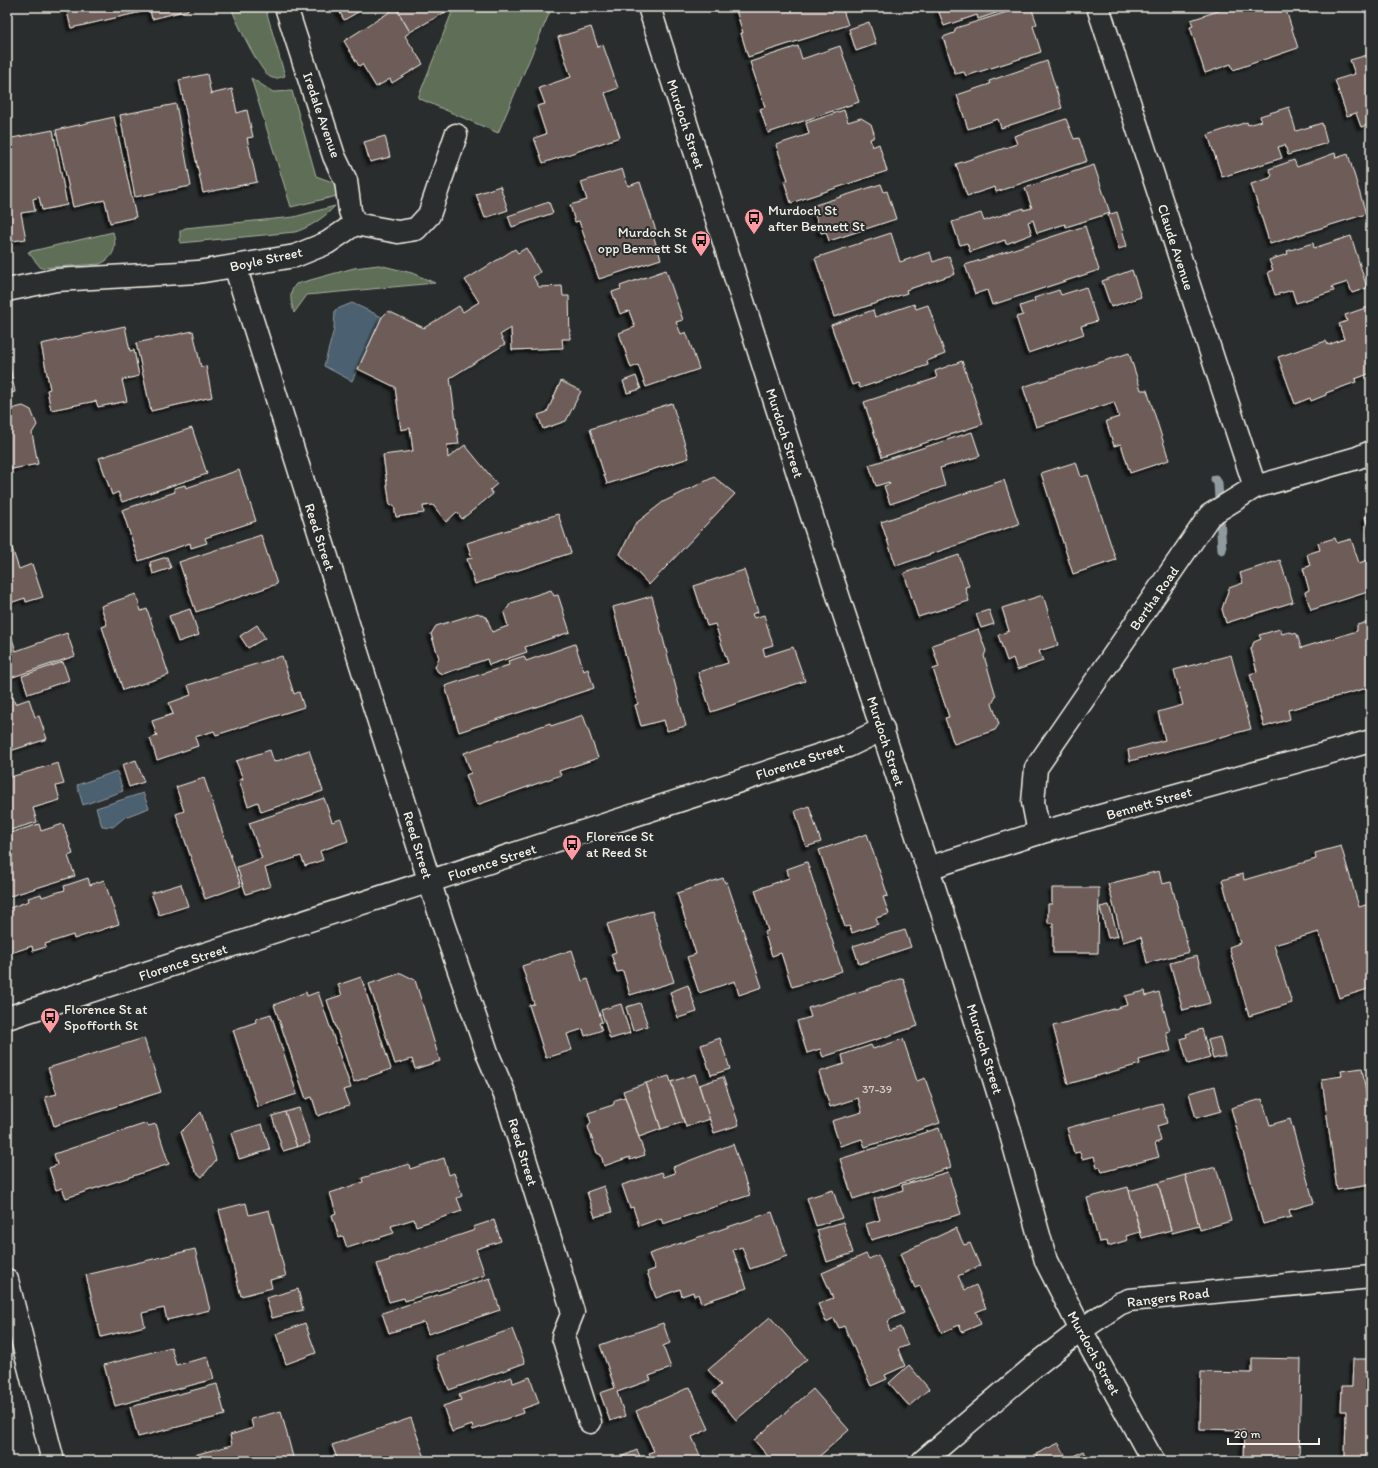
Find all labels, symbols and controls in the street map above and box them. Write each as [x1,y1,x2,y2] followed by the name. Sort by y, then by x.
[299,70,344,160] street label: Iredale Avenue
[663,77,708,171] street label: Murdoch Street
[768,202,865,235] place label: Murdoch St after Bennett St
[1154,202,1198,293] street label: Claude Avenue
[743,207,765,235] bus stop icon: Murdoch St after Bennett St
[598,224,687,257] place label: Murdoch St opp Bennett St
[690,229,712,257] bus stop icon: Murdoch St opp Bennett St
[228,243,304,275] street label: Boyle Street
[762,386,807,480] street label: Murdoch Street
[301,501,338,573] street label: Reed Street
[1126,563,1183,634] street label: Bertha Road
[863,694,908,788] street label: Murdoch Street
[754,739,846,784] street label: Florence Street
[1104,783,1194,824] street label: Bennett Street
[399,809,436,881] street label: Reed Street
[586,828,654,861] place label: Florence St at Reed St
[561,833,583,861] bus stop icon: Florence St at Reed St
[446,840,538,885] street label: Florence Street
[137,940,229,985] street label: Florence Street
[64,1001,147,1034] place label: Florence St at Spofforth St
[963,1002,1006,1096] street label: Murdoch Street
[39,1006,61,1034] bus stop icon: Florence St at Spofforth St
[862,1082,892,1096] house number: 37-39
[504,1116,541,1188] street label: Reed Street
[1126,1284,1211,1311] street label: Rangers Road
[1063,1308,1124,1398] street label: Murdoch Street
[1228,1420,1319,1446] scale bar
[1234,1427,1261,1441] text: 20 m

